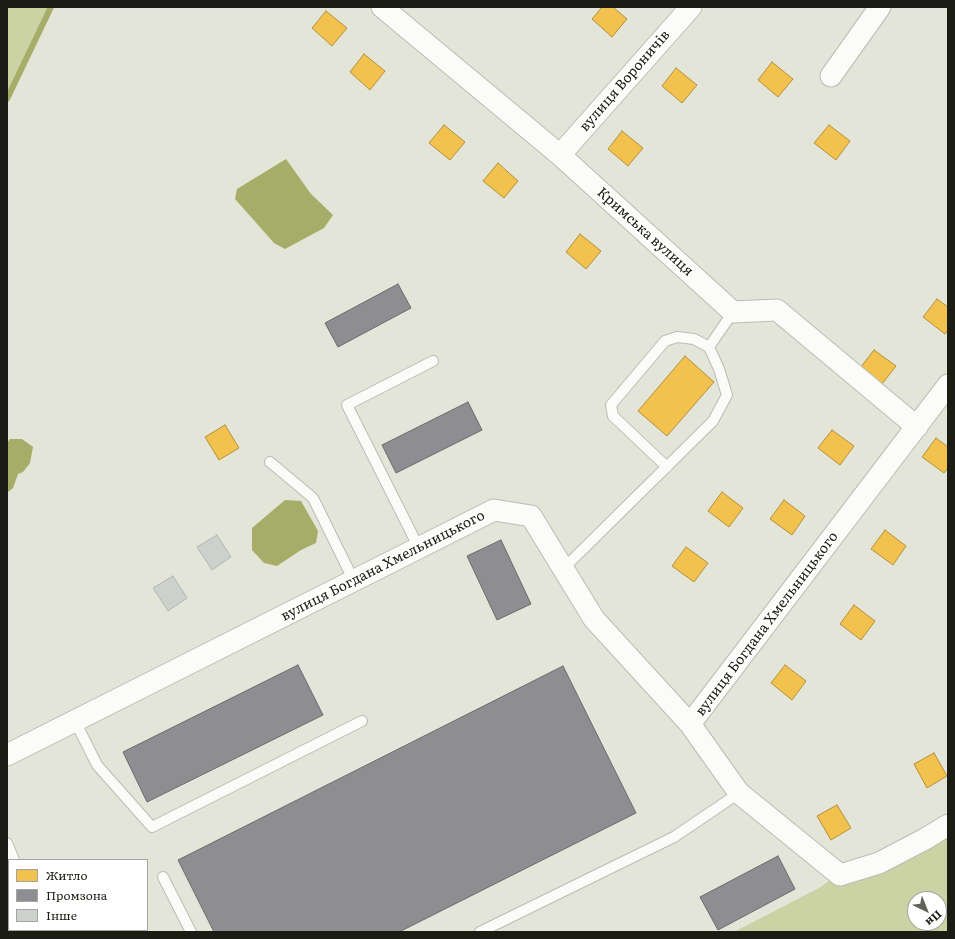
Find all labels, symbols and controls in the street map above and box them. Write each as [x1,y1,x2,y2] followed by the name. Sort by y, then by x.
[576,27,674,135] street label: вулиця Вороничів
[593,184,697,280] street label: Кримська вулиця
[278,507,488,625] street label: вулиця Богдана Хмельницького
[692,529,842,719] street label: вулиця Богдана Хмельницького
[8,859,148,931] legend
[46,866,88,884] text: Житло
[46,886,107,904] text: Промзона
[907,891,947,931] north arrow
[46,906,77,924] text: Інше
[923,907,946,931] text: Пн

